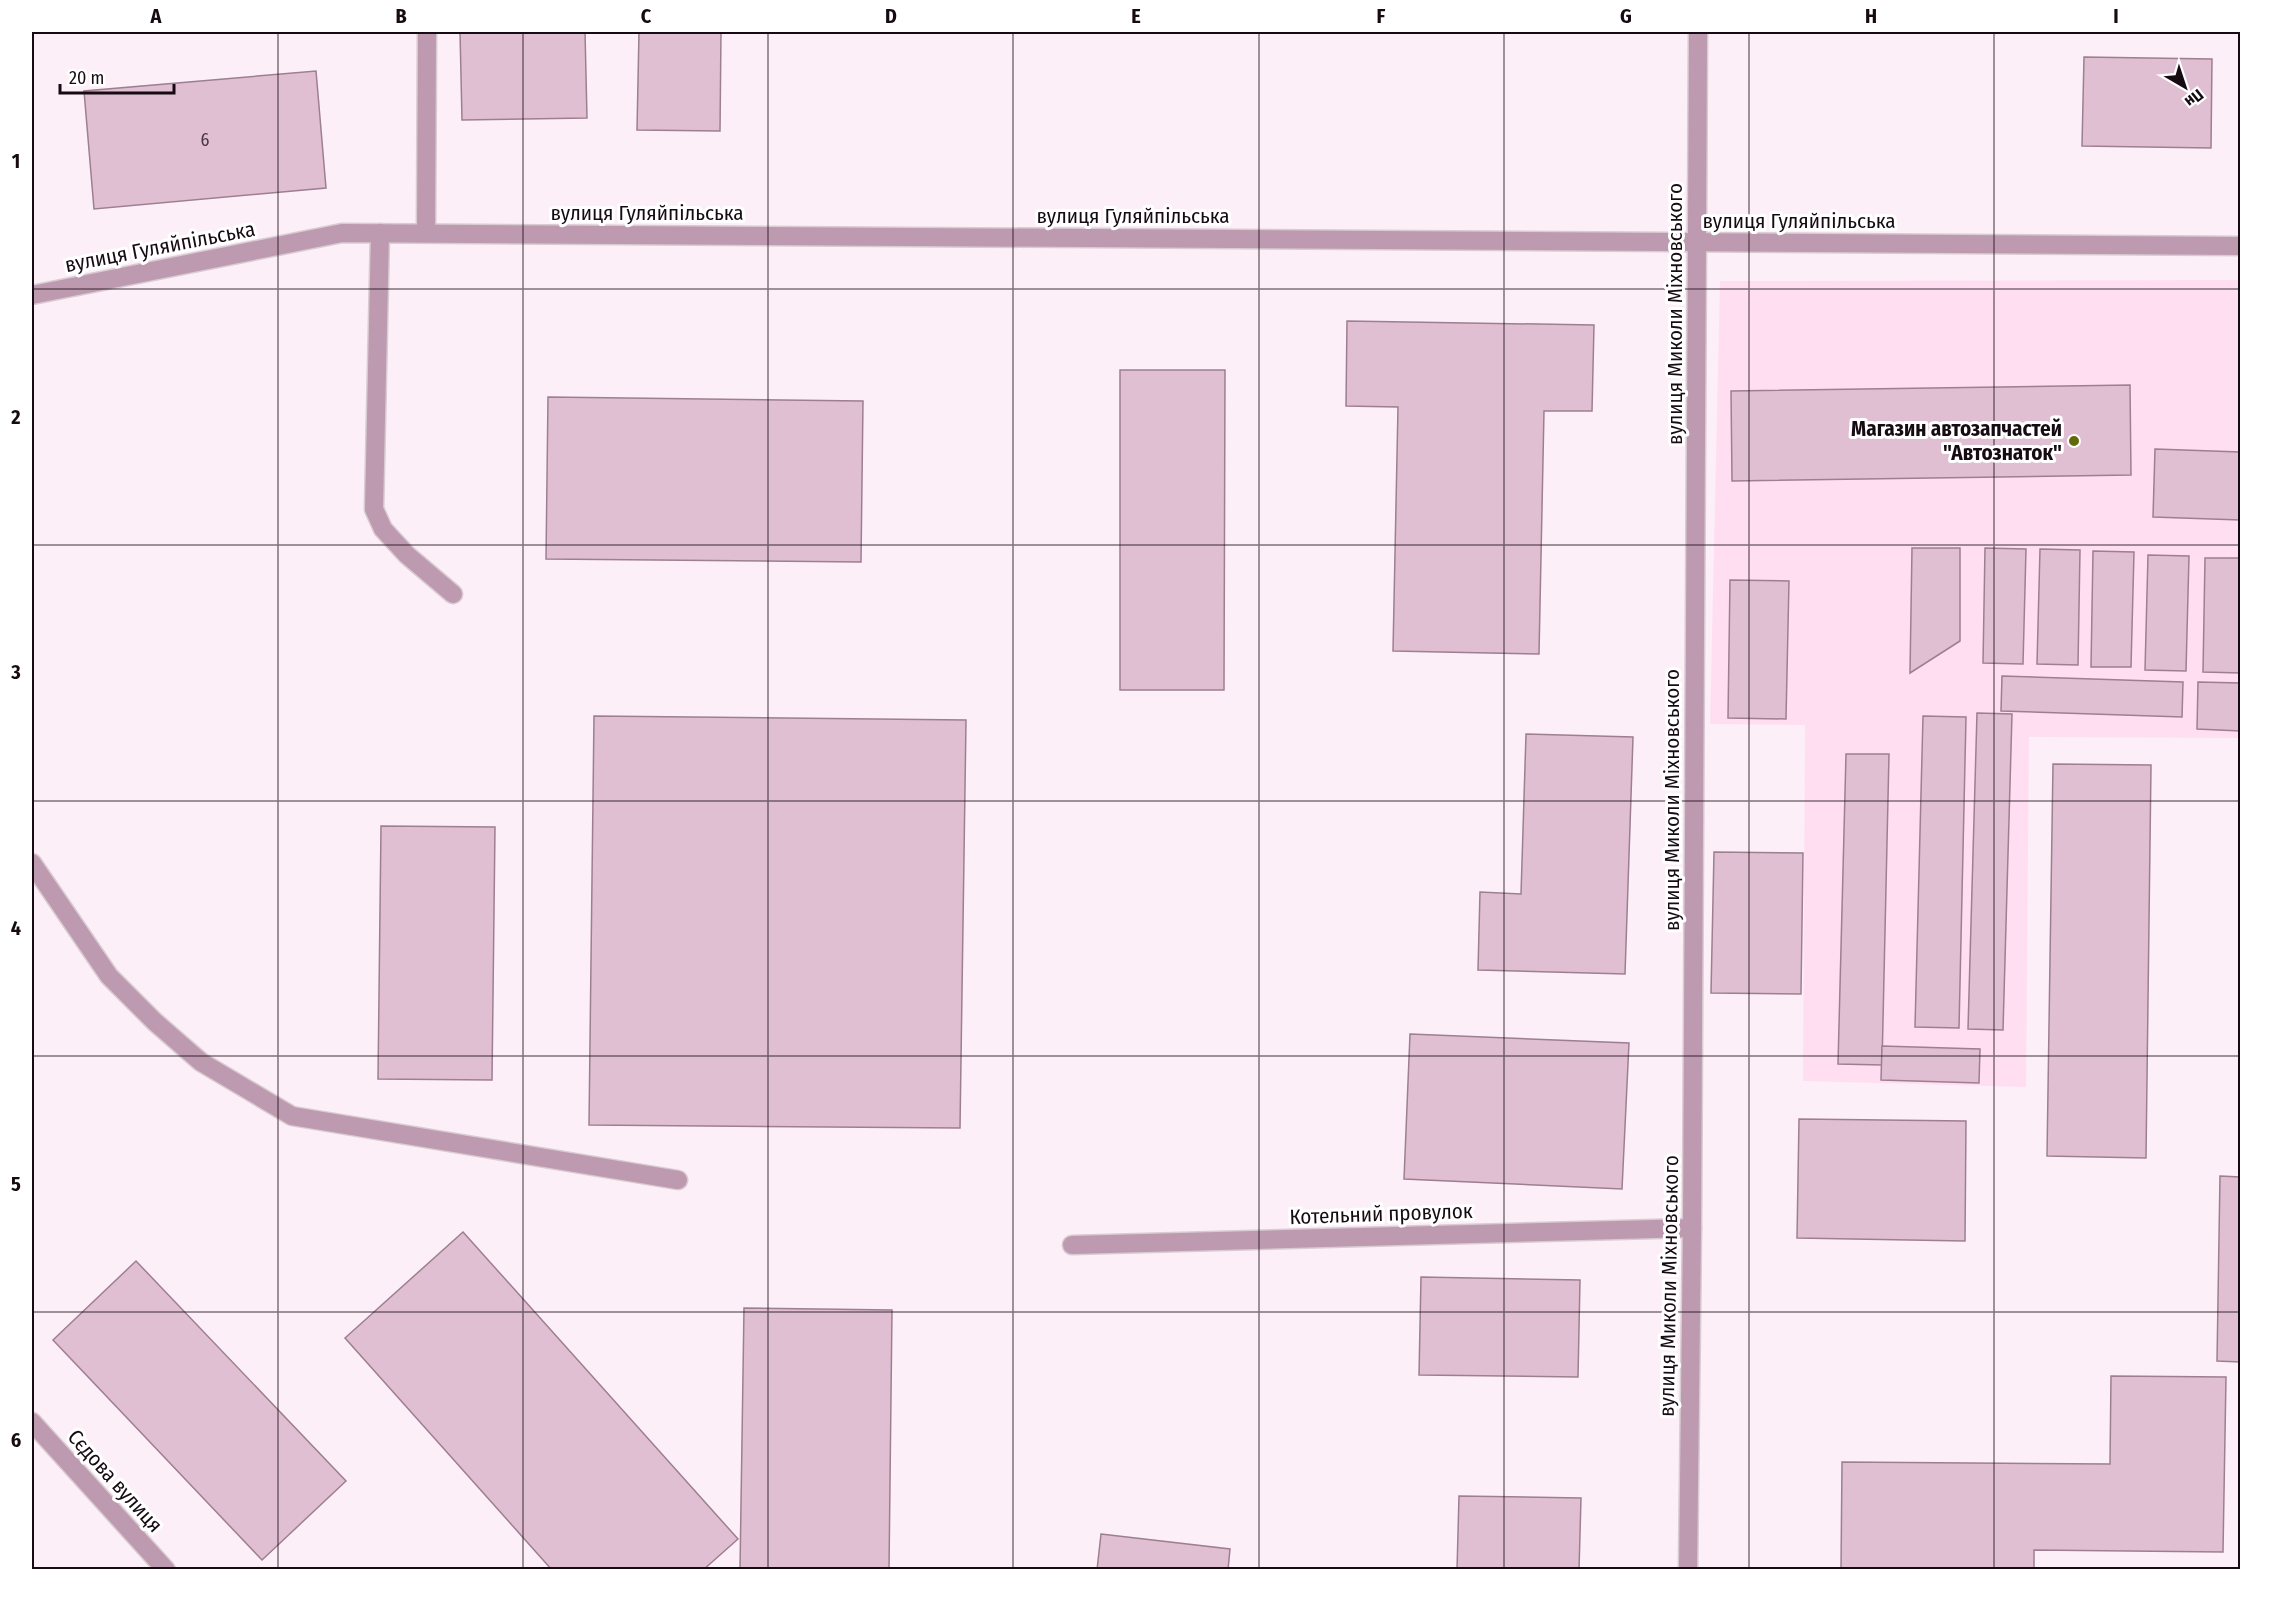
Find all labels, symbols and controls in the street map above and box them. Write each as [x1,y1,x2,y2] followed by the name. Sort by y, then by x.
[150,4,163,28] text: A
[395,4,407,28] text: B
[641,4,652,28] text: C
[885,4,897,28] text: D
[1131,4,1141,28] text: E
[1377,4,1386,28] text: F
[1620,4,1632,28] text: G
[1865,4,1877,28] text: H
[2113,4,2119,28] text: I
[60,57,174,95] scale bar
[2155,57,2215,117] north arrow
[69,67,104,89] text: 20 m
[2181,85,2207,111] text: Пн
[201,129,210,151] house number: 6
[12,149,20,173] text: 1
[1662,183,1688,445] street label: вулиця Миколи Міхновського
[550,200,744,226] street label: вулиця Гуляйпільська
[1036,203,1230,229] street label: вулиця Гуляйпільська
[1702,208,1896,234] street label: вулиця Гуляйпільська
[63,216,257,278] street label: вулиця Гуляйпільська
[10,405,21,429] text: 2
[1851,416,2062,466] place label: Магазин автозапчастей "Автознаток"
[2067,434,2081,448] marker: Магазин автозапчастей "Автознаток"
[10,660,21,684] text: 3
[1659,669,1685,931] street label: вулиця Миколи Міхновського
[11,916,21,940] text: 4
[1654,1155,1684,1417] street label: вулиця Миколи Міхновського
[11,1172,21,1196] text: 5
[1289,1198,1473,1230] street label: Котельний провулок
[62,1424,168,1538] street label: Сєдова вулиця
[11,1428,21,1452] text: 6

